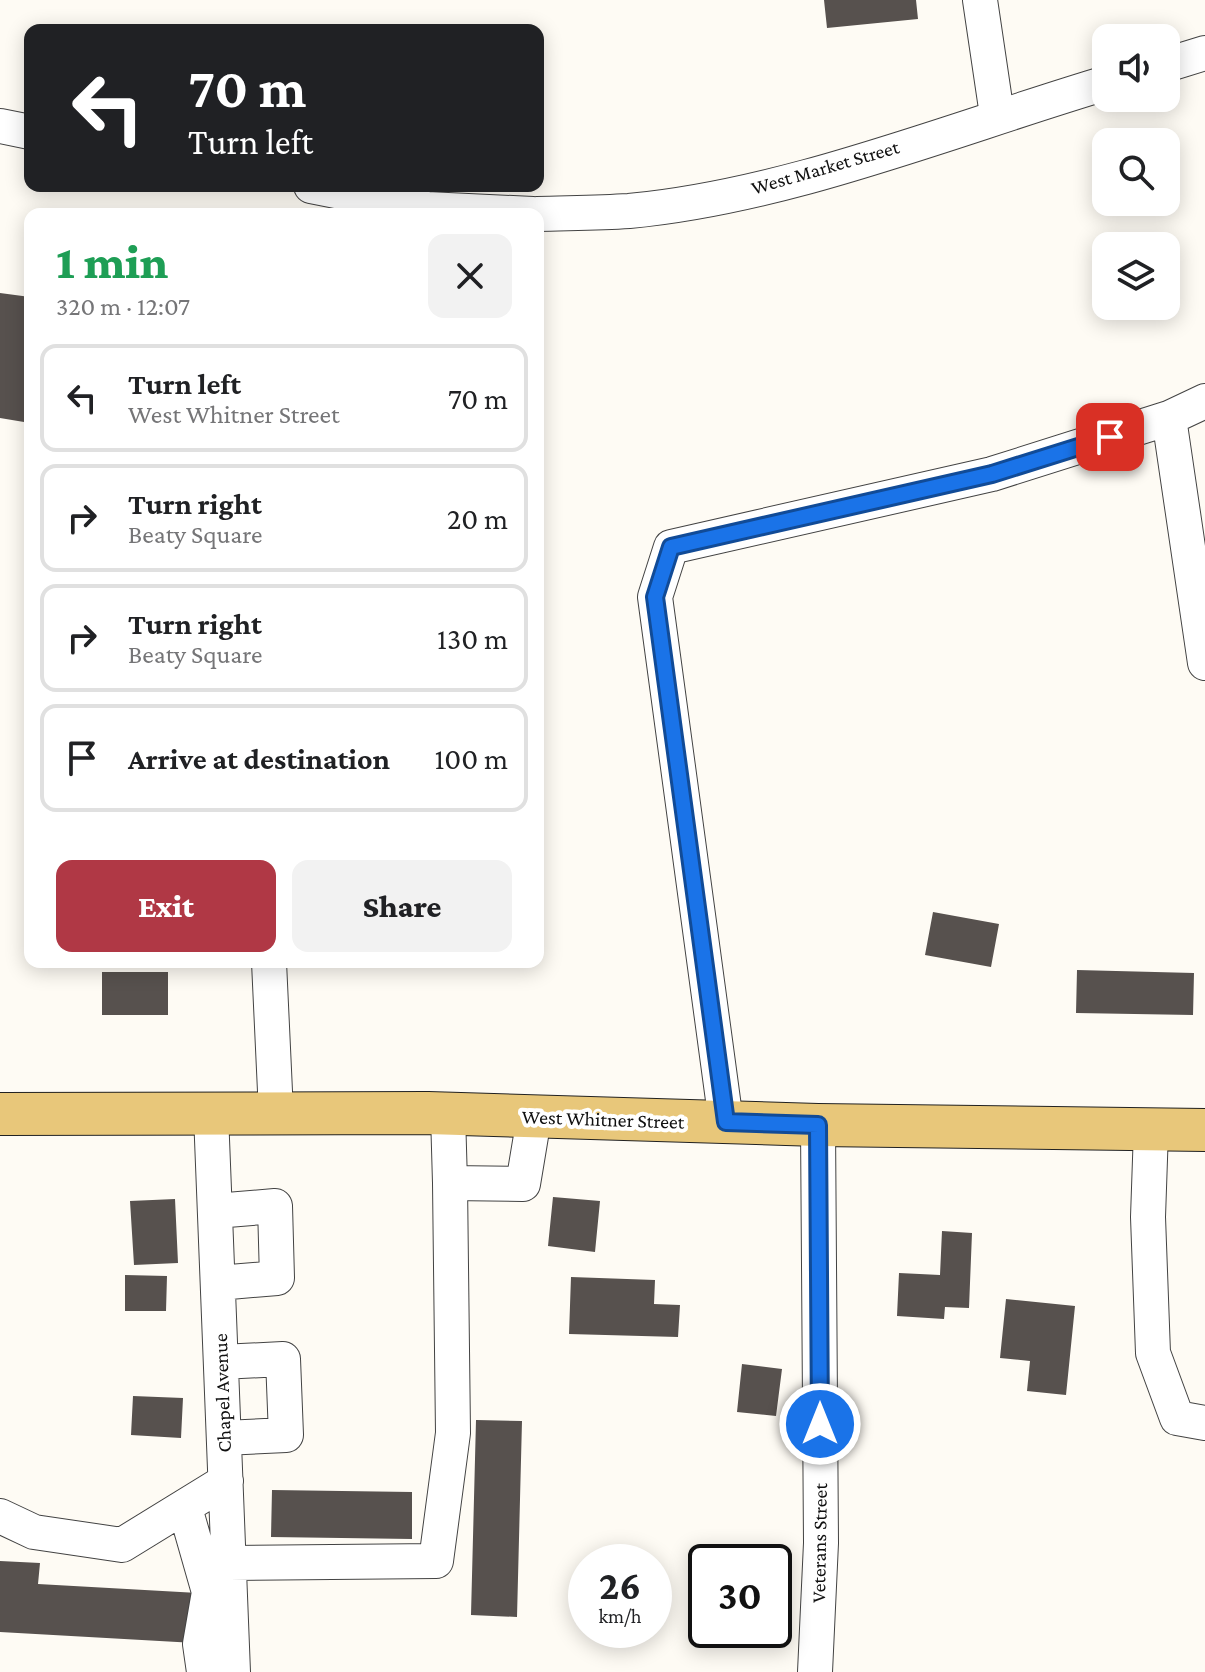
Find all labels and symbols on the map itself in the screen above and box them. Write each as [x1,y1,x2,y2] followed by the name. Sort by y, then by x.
[749,135,902,199] street label: West Market Street
[1076,403,1144,471] pin
[521,1105,685,1133] street label: West Whitner Street
[209,1333,236,1453] street label: Chapel Avenue
[778,1382,862,1466] position arrow
[807,1483,831,1603] street label: Veterans Street
[688,1544,792,1648] speed limit sign: 30

